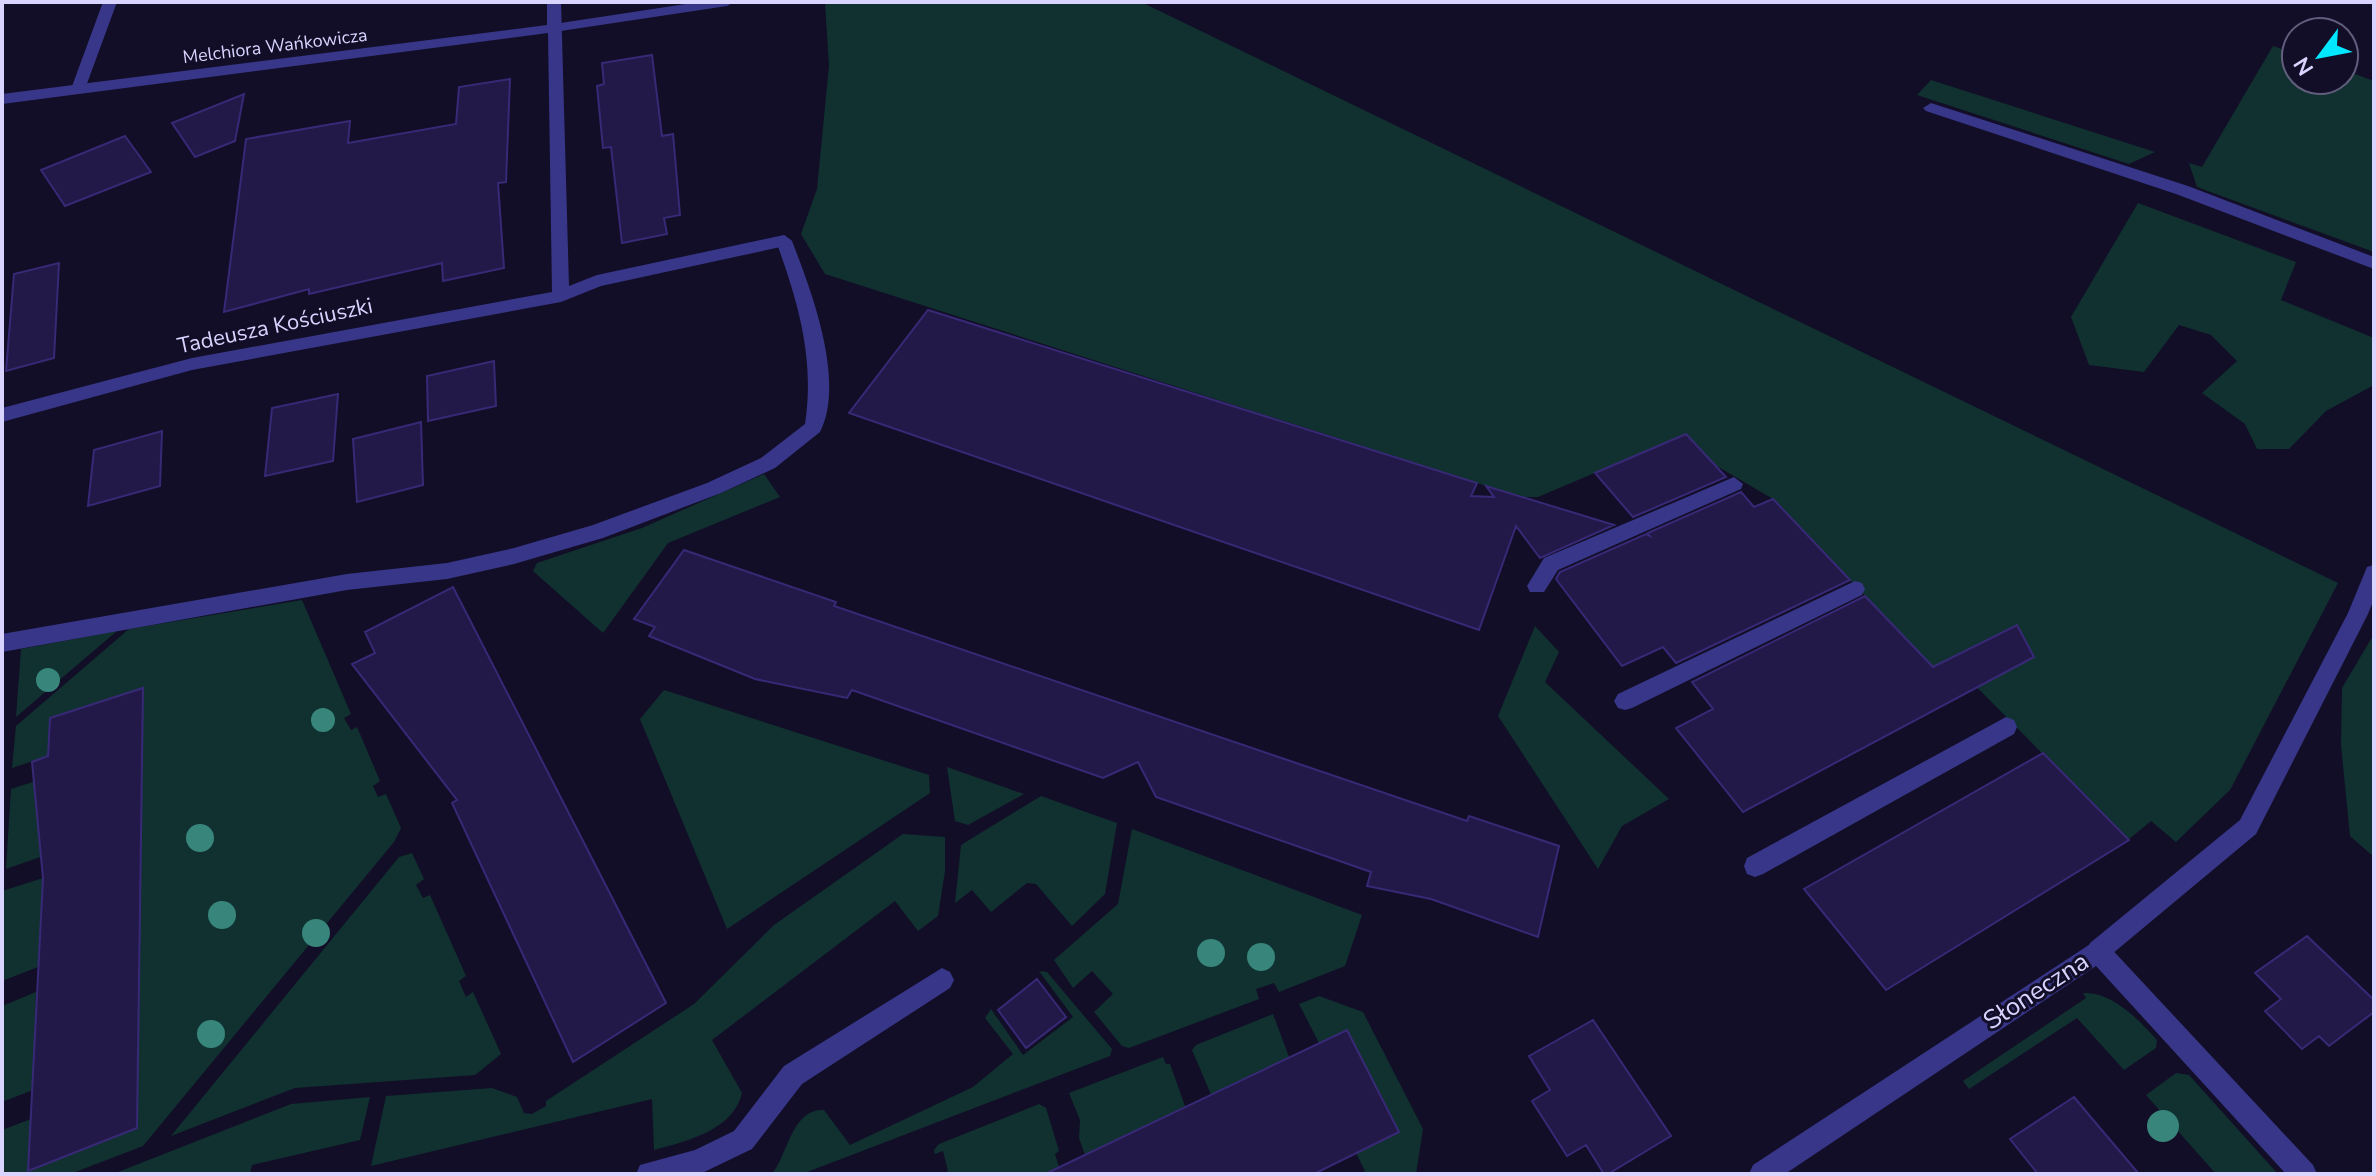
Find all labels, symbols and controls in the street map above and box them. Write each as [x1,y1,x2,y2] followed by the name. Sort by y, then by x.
[2280,16,2360,96] north arrow
[181,23,369,69] street label: Melchiora Wańkowicza
[2287,51,2321,81] text: N
[175,291,375,361] street label: Tadeusza Kościuszki
[1976,944,2096,1038] street label: Słoneczna

